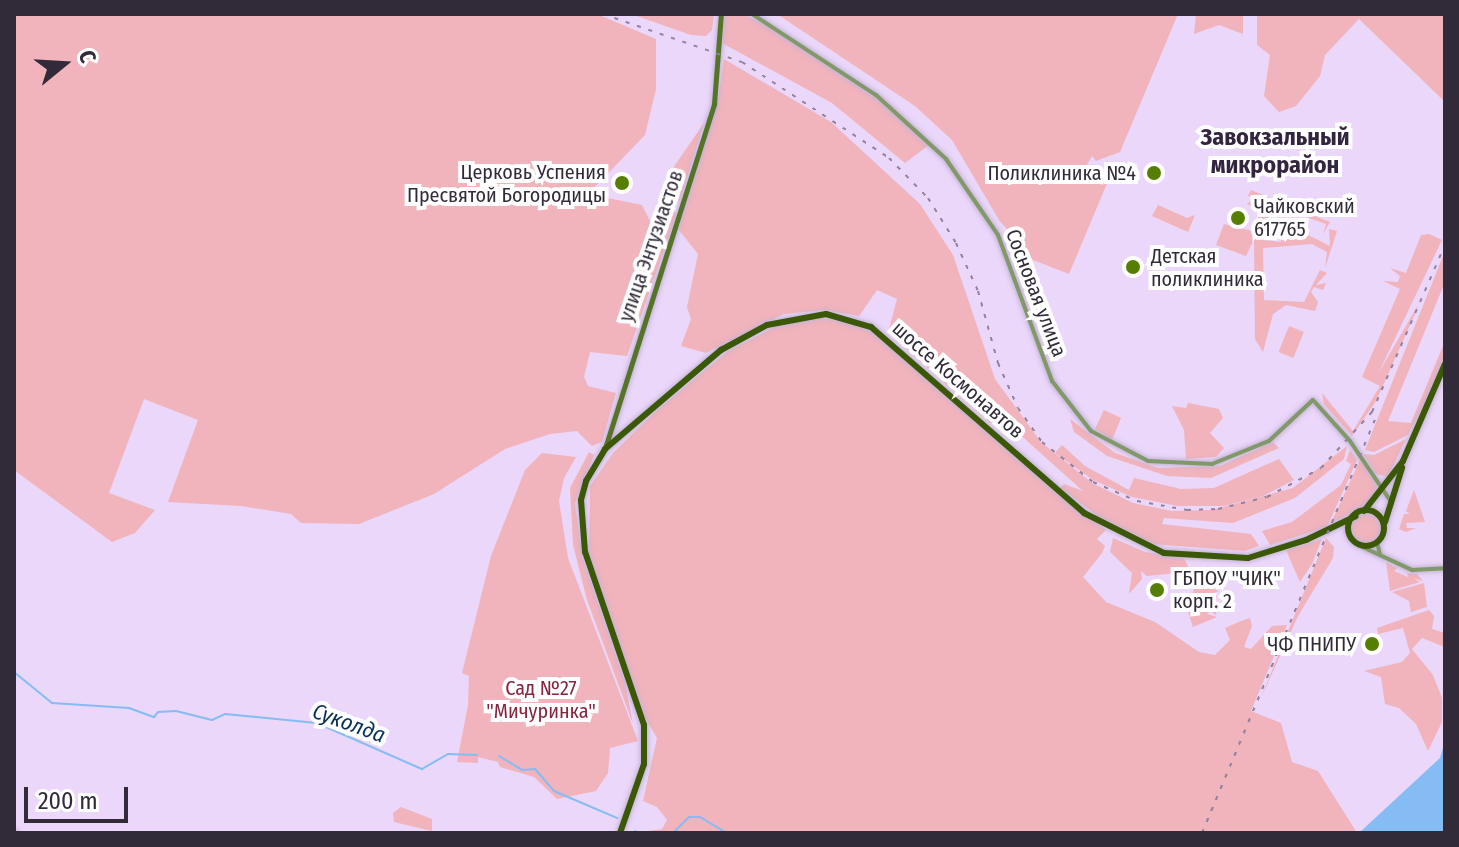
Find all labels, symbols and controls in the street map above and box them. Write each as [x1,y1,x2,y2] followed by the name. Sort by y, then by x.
[24,24,104,104] north arrow
[73,47,102,66] text: С
[1200,124,1350,180] district label: Завокзальный микрорайон
[407,160,606,207] place label: Церковь Успения Пресвятой Богородицы
[987,161,1136,185] place label: Поликлиника №4
[1143,162,1165,184] marker: Поликлиника №4
[614,167,688,325] street label: улица Энтузиастов
[613,174,631,192] marker: Церковь Успения Пресвятой Богородицы
[1254,194,1355,241] place label: Чайковский 617765
[1229,209,1247,227] marker: Чайковский 617765
[1001,226,1071,360] street label: Сосновая улица
[1151,244,1264,291] place label: Детская поликлиника
[1122,256,1144,278] marker: Детская поликлиника
[887,316,1029,444] street label: шоссе Космонавтов
[1173,566,1281,613] place label: ГБПОУ "ЧИК" корп. 2
[1148,581,1166,599] marker: ГБПОУ "ЧИК" корп. 2
[1267,632,1356,656] place label: ЧФ ПНИПУ
[1363,635,1381,653] marker: ЧФ ПНИПУ
[486,677,596,724] park label: Сад №27 "Мичуринка"
[309,698,389,748] water label: Суколда
[28,771,132,821] scale bar
[38,787,98,815] text: 200 m

